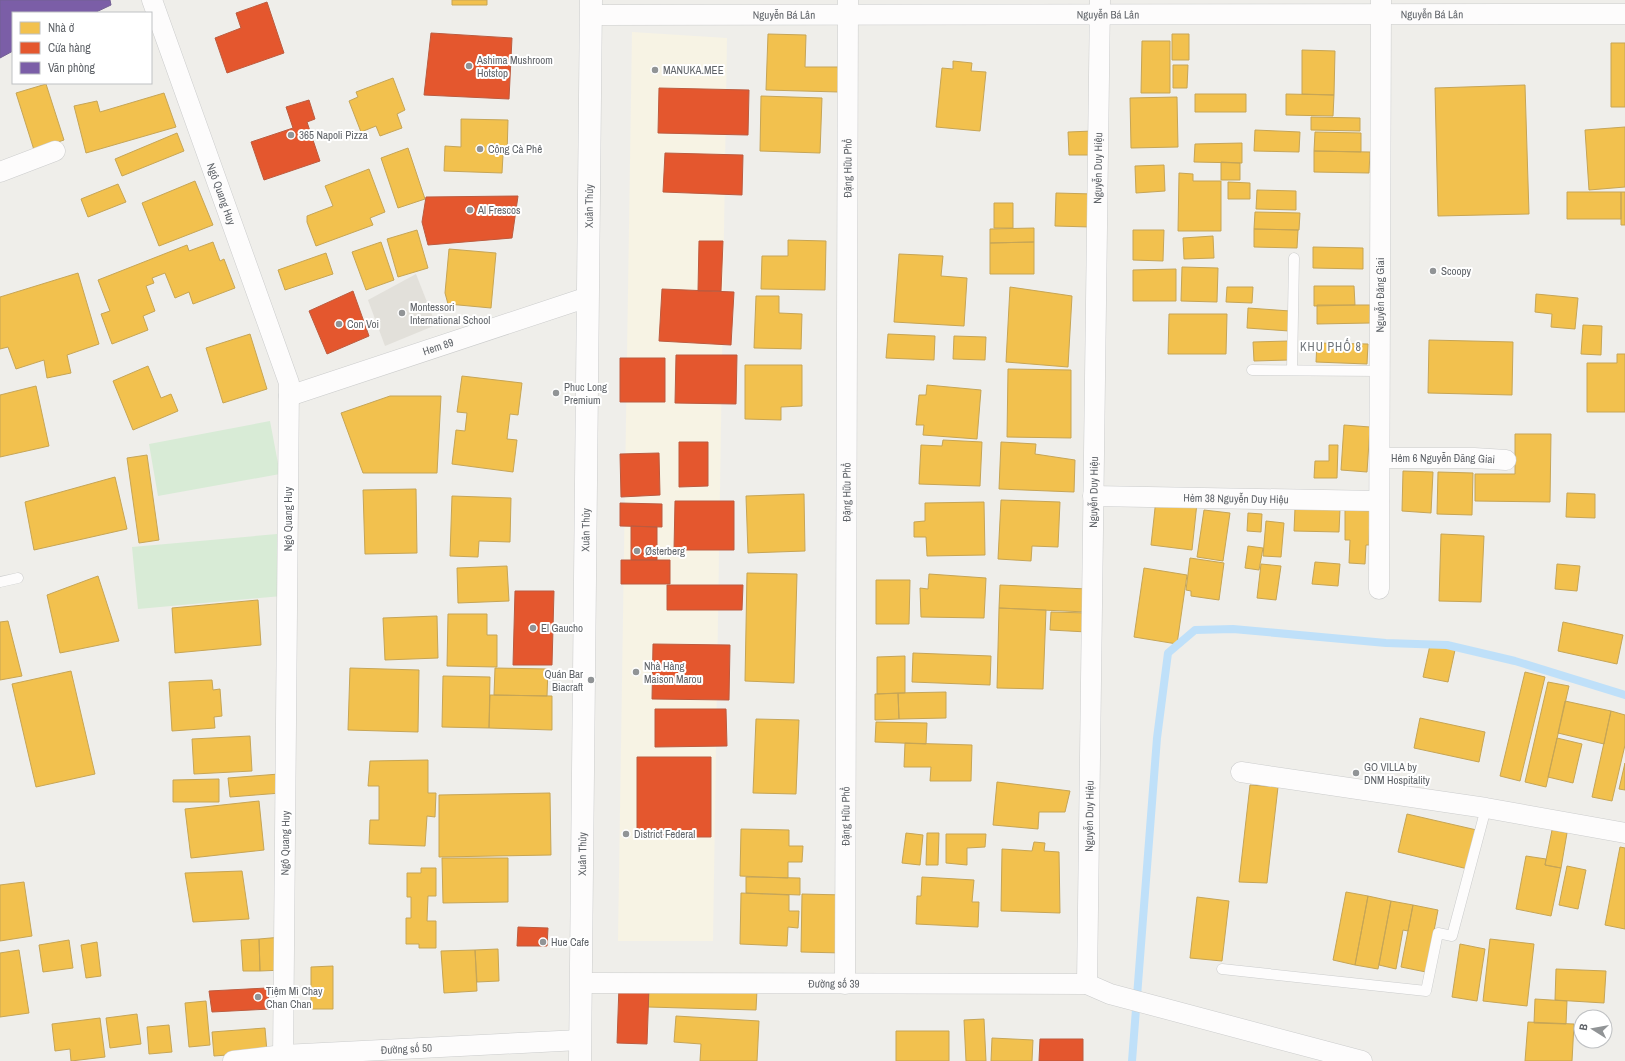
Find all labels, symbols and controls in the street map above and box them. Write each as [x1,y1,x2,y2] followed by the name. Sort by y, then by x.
[1077,7,1139,22] street label: Nguyễn Bá Lân
[1401,7,1463,21] street label: Nguyễn Bá Lân
[753,8,815,22] street label: Nguyễn Bá Lân
[12,12,152,84] legend
[48,20,75,36] text: Nhà ở
[48,40,91,56] text: Cửa hàng
[476,53,553,80] place label: Ashima Mushroom Hotstop
[48,60,95,76] text: Văn phòng
[464,61,474,71] marker: Ashima Mushroom Hotstop
[663,63,724,77] place label: MANUKA.MEE
[650,65,660,75] marker: MANUKA.MEE
[299,128,368,142] place label: 365 Napoli Pizza
[286,130,296,140] marker: 365 Napoli Pizza
[1090,132,1105,204] street label: Nguyễn Duy Hiệu
[840,138,855,198] street label: Đặng Hữu Phổ
[488,142,542,156] place label: Cộng Cà Phê
[475,144,485,154] marker: Cộng Cà Phê
[204,161,239,227] street label: Ngô Quang Huy
[582,184,596,228] street label: Xuân Thủy
[477,203,521,217] place label: Al Frescos
[465,205,475,215] marker: Al Frescos
[1373,258,1387,332] street label: Nguyễn Đăng Giai
[1441,264,1472,278] place label: Scoopy
[1428,266,1438,276] marker: Scoopy
[410,300,490,327] place label: Montessori International School
[397,308,407,318] marker: Montessori International School
[347,317,379,331] place label: Con Voi
[334,319,344,329] marker: Con Voi
[421,335,455,358] street label: Hem 89
[1300,337,1362,355] district label: KHU PHỐ 8
[564,380,607,407] place label: Phuc Long Premium
[551,388,561,398] marker: Phuc Long Premium
[1391,451,1495,466] street label: Hẻm 6 Nguyễn Đăng Giai
[1086,456,1101,528] street label: Nguyễn Duy Hiệu
[839,462,854,522] street label: Đặng Hữu Phổ
[281,486,295,551] street label: Ngô Quang Huy
[1183,491,1289,506] street label: Hẻm 38 Nguyễn Duy Hiệu
[578,508,593,552] street label: Xuân Thủy
[645,544,685,558] place label: Østerberg
[632,546,642,556] marker: Østerberg
[541,621,583,635] place label: El Gaucho
[528,623,538,633] marker: El Gaucho
[644,659,702,686] place label: Nhà Hàng Maison Marou
[544,667,583,694] place label: Quán Bar Biacraft
[631,667,641,677] marker: Nhà Hàng Maison Marou
[586,675,596,685] marker: Quán Bar Biacraft
[1364,760,1430,787] place label: GO VILLA by DNM Hospitality
[1351,768,1361,778] marker: GO VILLA by DNM Hospitality
[1082,780,1097,852] street label: Nguyễn Duy Hiệu
[838,786,853,846] street label: Đặng Hữu Phổ
[277,810,293,875] street label: Ngô Quang Huy
[634,827,695,841] place label: District Federal
[621,829,631,839] marker: District Federal
[575,832,589,876] street label: Xuân Thủy
[551,935,589,949] place label: Hue Cafe
[538,937,548,947] marker: Hue Cafe
[808,976,860,991] street label: Đường số 39
[266,984,323,1011] place label: Tiệm Mì Chay Chan Chan
[253,992,263,1002] marker: Tiệm Mì Chay Chan Chan
[1573,1009,1613,1049] north arrow
[1576,1022,1591,1032] text: B
[381,1040,432,1057] street label: Đường số 50

